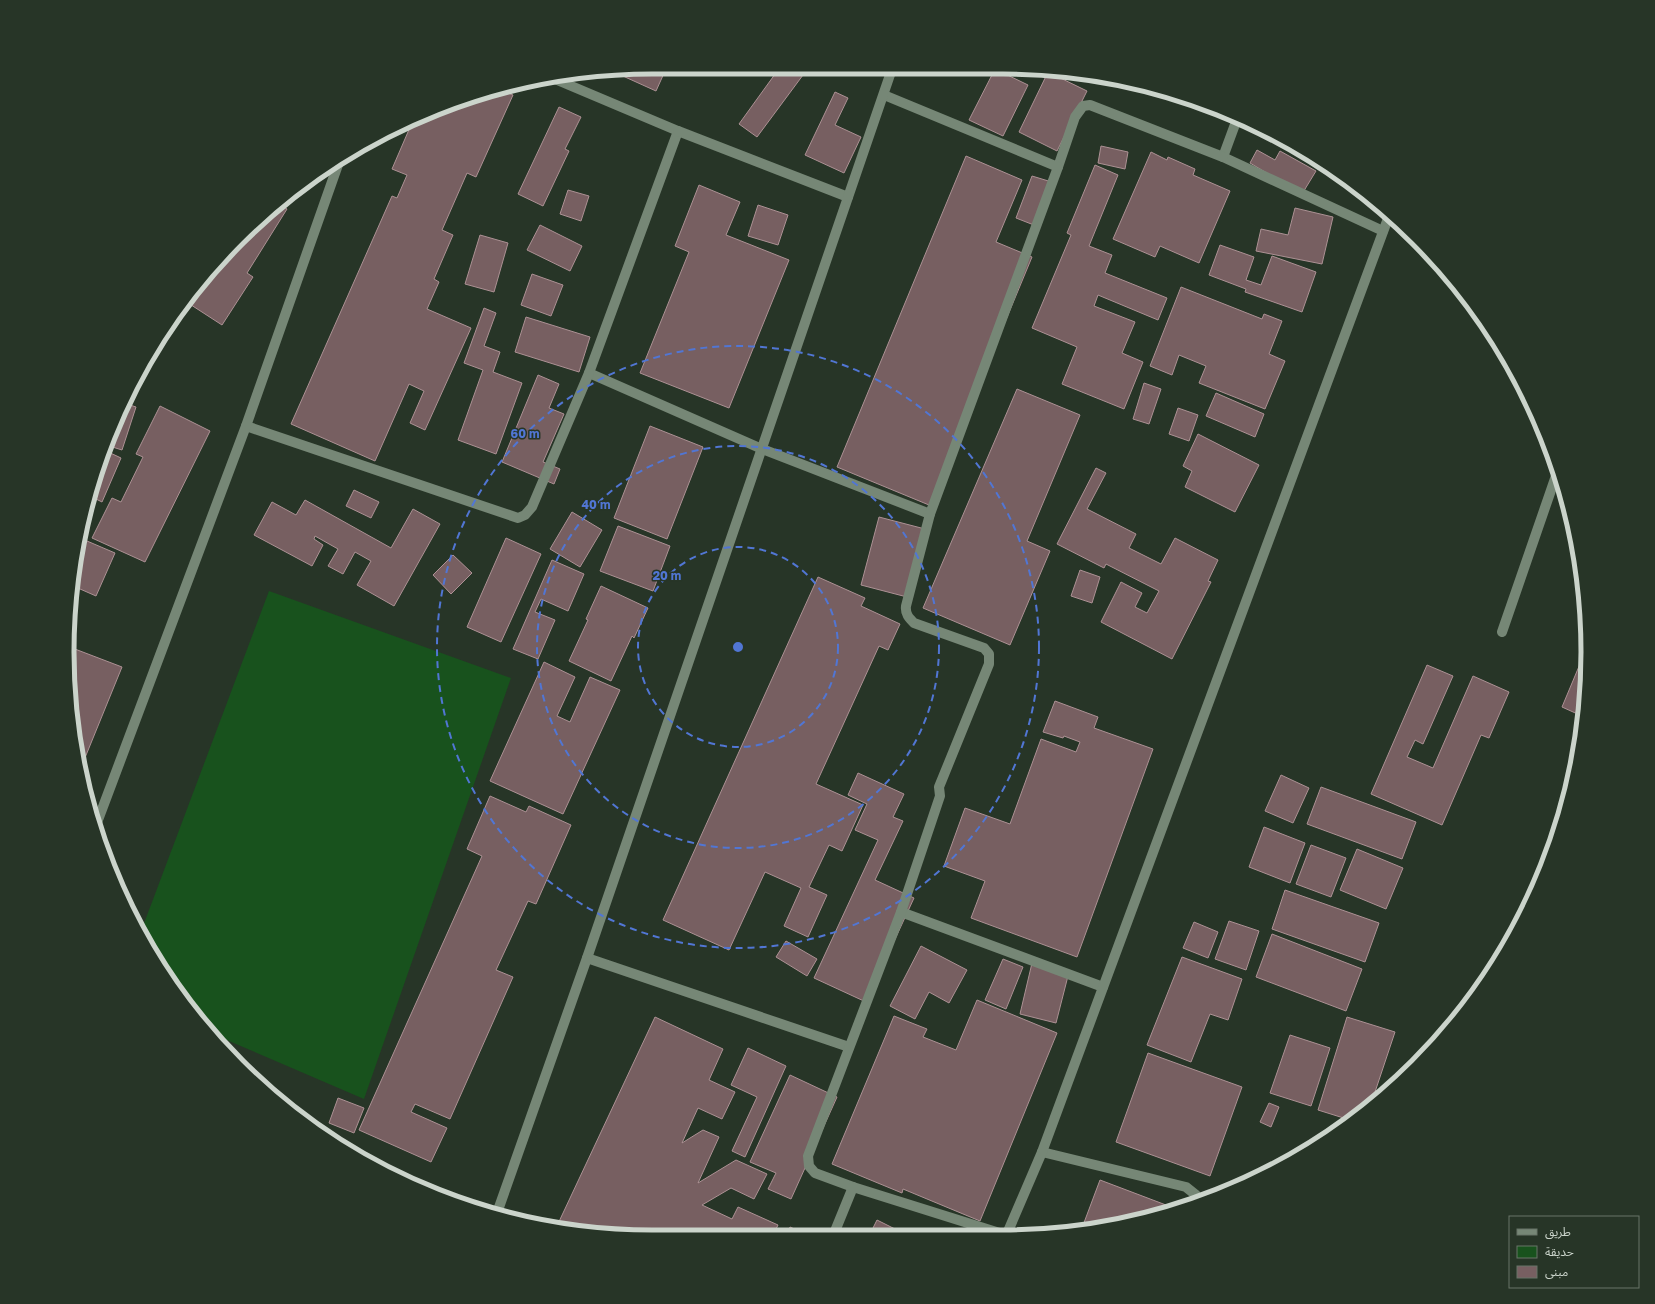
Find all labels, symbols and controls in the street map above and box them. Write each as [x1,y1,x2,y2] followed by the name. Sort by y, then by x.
[511,426,539,441] text: 60 m
[582,497,610,512] text: 40 m
[653,568,681,583] text: 20 m
[731,640,745,654] centre of rings
[1509,1216,1639,1288] legend
[1545,1224,1571,1240] text: طريق
[1545,1244,1574,1259] text: حديقة
[1545,1264,1568,1279] text: مبنى

